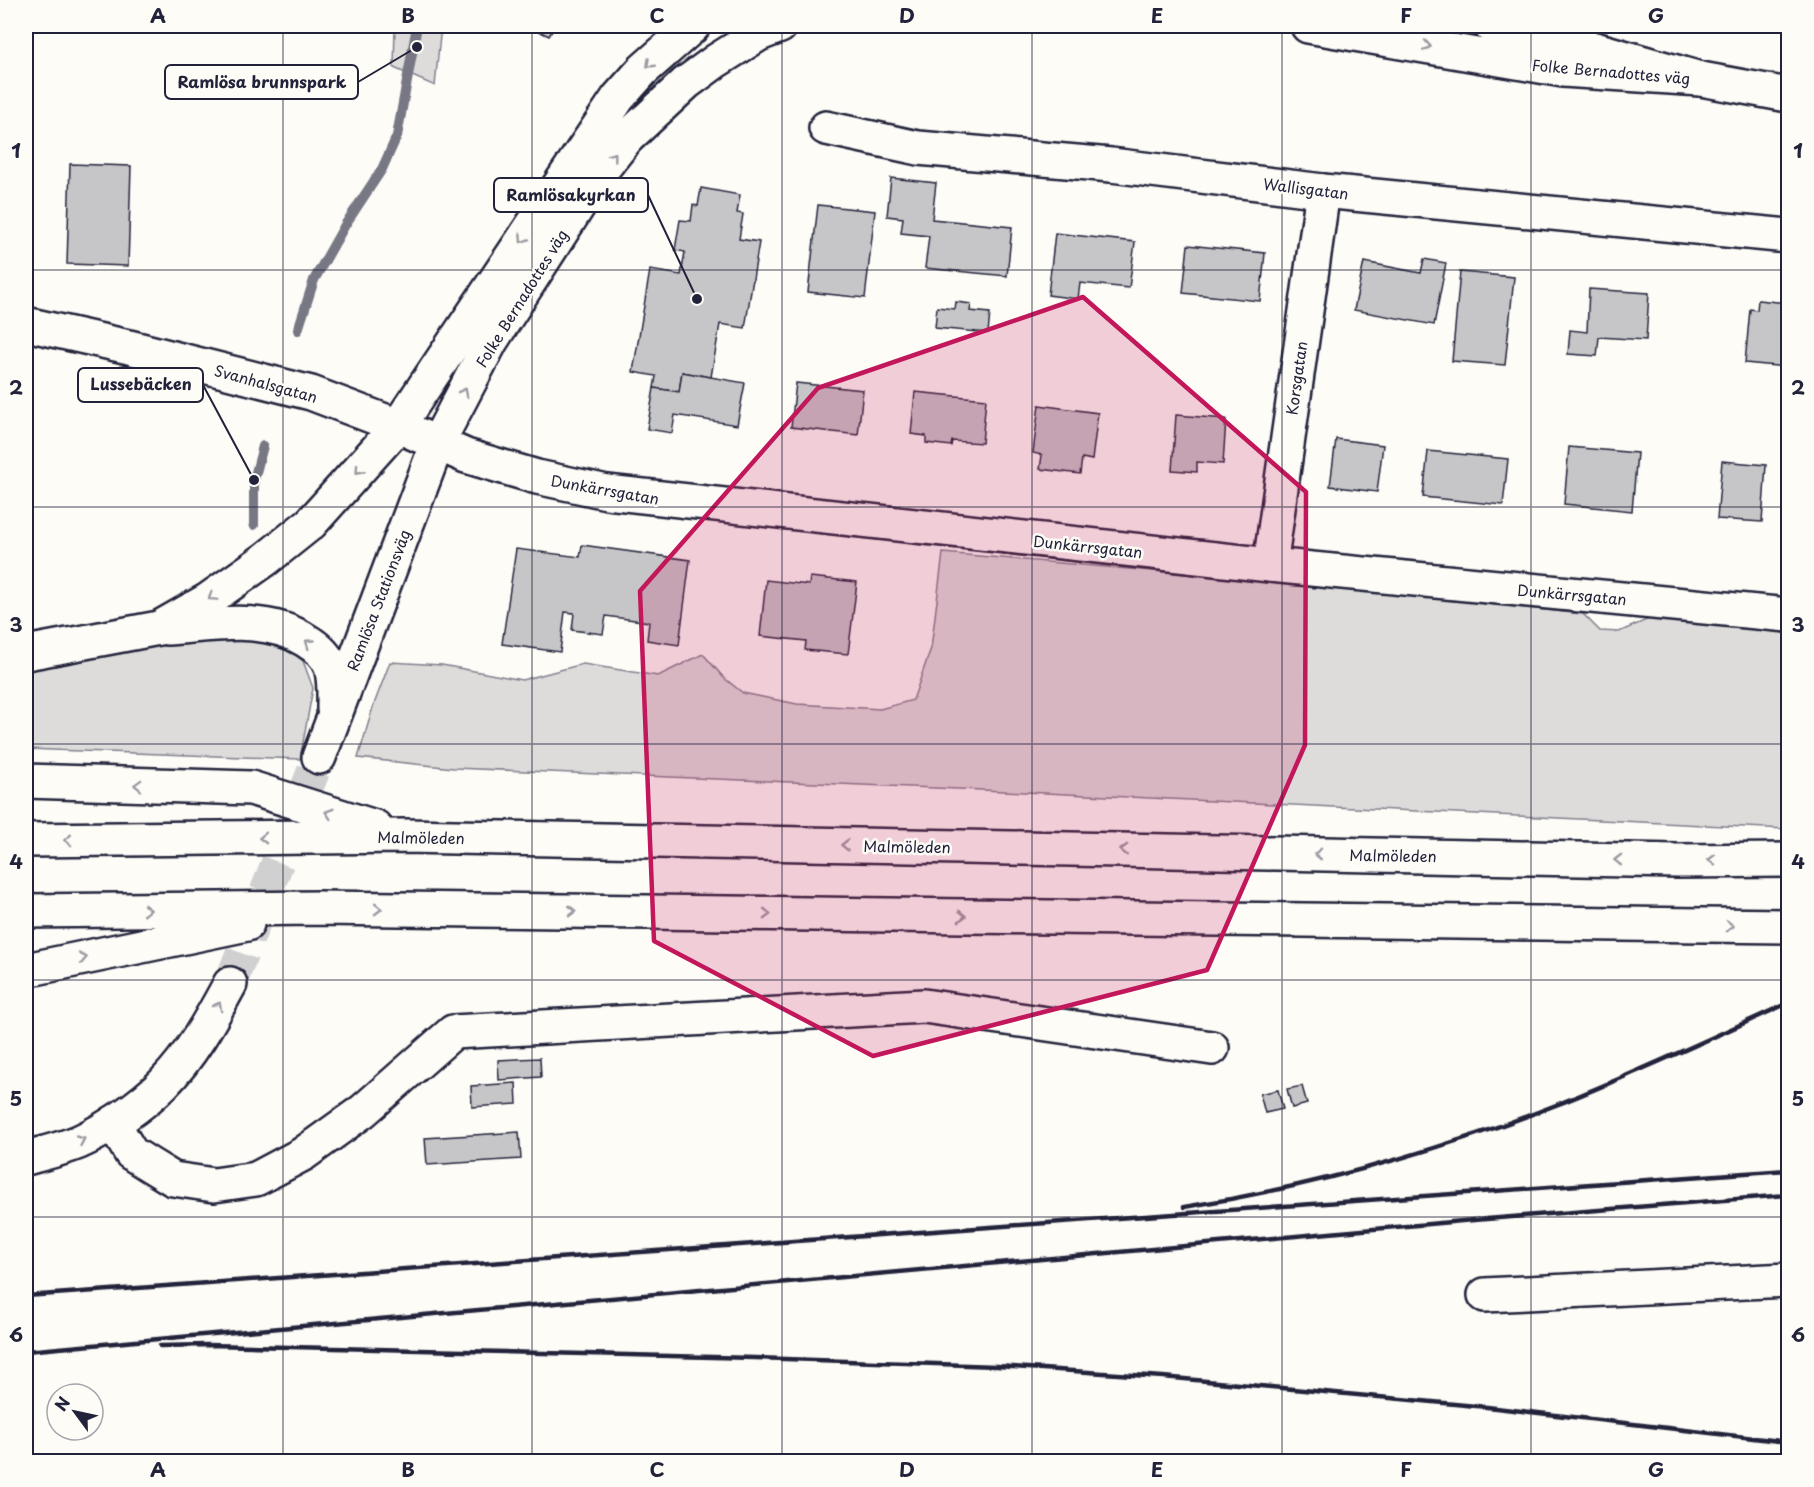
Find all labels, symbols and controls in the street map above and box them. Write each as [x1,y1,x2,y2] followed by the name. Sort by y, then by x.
[150,0,166,30] text: A
[401,0,415,30] text: B
[649,0,665,30] text: C
[899,0,915,30] text: D
[1151,0,1163,30] text: E
[1400,0,1412,30] text: F
[1648,0,1664,30] text: G
[1423,40,1432,52] one-way arrow
[1531,53,1691,89] street label: Folke Bernadottes väg
[646,57,656,68] one-way arrow
[165,65,358,99] callout: Ramlösa brunnspark
[177,69,347,93] text: Ramlösa brunnspark
[11,135,21,165] text: 1
[1793,135,1803,165] text: 1
[605,152,616,163] one-way arrow
[1262,171,1350,205] street label: Wallisgatan
[494,178,648,212] callout: Ramlösakyrkan
[506,182,636,206] text: Ramlösakyrkan
[469,225,573,371] street label: Folke Bernadottes väg
[519,232,530,243] one-way arrow
[1279,340,1313,416] street label: Korsgatan
[212,358,320,408] street label: Svanhalsgatan
[78,368,203,402] callout: Lussebäcken
[90,371,192,395] text: Lussebäcken
[9,372,23,402] text: 2
[1791,372,1805,402] text: 2
[457,388,469,399] one-way arrow
[355,463,366,473] one-way arrow
[549,468,661,510] street label: Dunkärrsgatan
[340,526,416,674] street label: Ramlösa Stationsväg
[1032,529,1144,563] street label: Dunkärrsgatan
[1516,578,1628,610] street label: Dunkärrsgatan
[208,590,219,601] one-way arrow
[9,609,23,639] text: 3
[1791,609,1805,639] text: 3
[305,639,316,650] one-way arrow
[134,778,143,791] one-way arrow
[324,808,335,820] one-way arrow
[377,825,465,849] street label: Malmöleden
[258,832,267,844] one-way arrow
[63,834,72,846] one-way arrow
[863,834,951,858] street label: Malmöleden
[840,839,849,851] one-way arrow
[1349,843,1437,867] street label: Malmöleden
[1119,844,1128,856] one-way arrow
[9,846,23,876] text: 4
[1791,846,1805,876] text: 4
[1314,848,1323,860] one-way arrow
[1614,853,1623,866] one-way arrow
[1707,854,1716,866] one-way arrow
[373,903,382,915] one-way arrow
[142,904,151,916] one-way arrow
[568,905,577,918] one-way arrow
[763,908,772,920] one-way arrow
[958,910,967,922] one-way arrow
[1726,920,1735,932] one-way arrow
[77,952,87,965] one-way arrow
[211,1002,222,1012] one-way arrow
[10,1083,22,1113] text: 5
[1792,1083,1804,1113] text: 5
[74,1135,85,1147] one-way arrow
[9,1319,23,1349] text: 6
[1791,1319,1805,1349] text: 6
[45,1382,105,1442] north arrow
[48,1391,75,1415] text: N
[150,1454,166,1484] text: A
[401,1454,415,1484] text: B
[649,1454,665,1484] text: C
[899,1454,915,1484] text: D
[1151,1454,1163,1484] text: E
[1400,1454,1412,1484] text: F
[1648,1454,1664,1484] text: G

